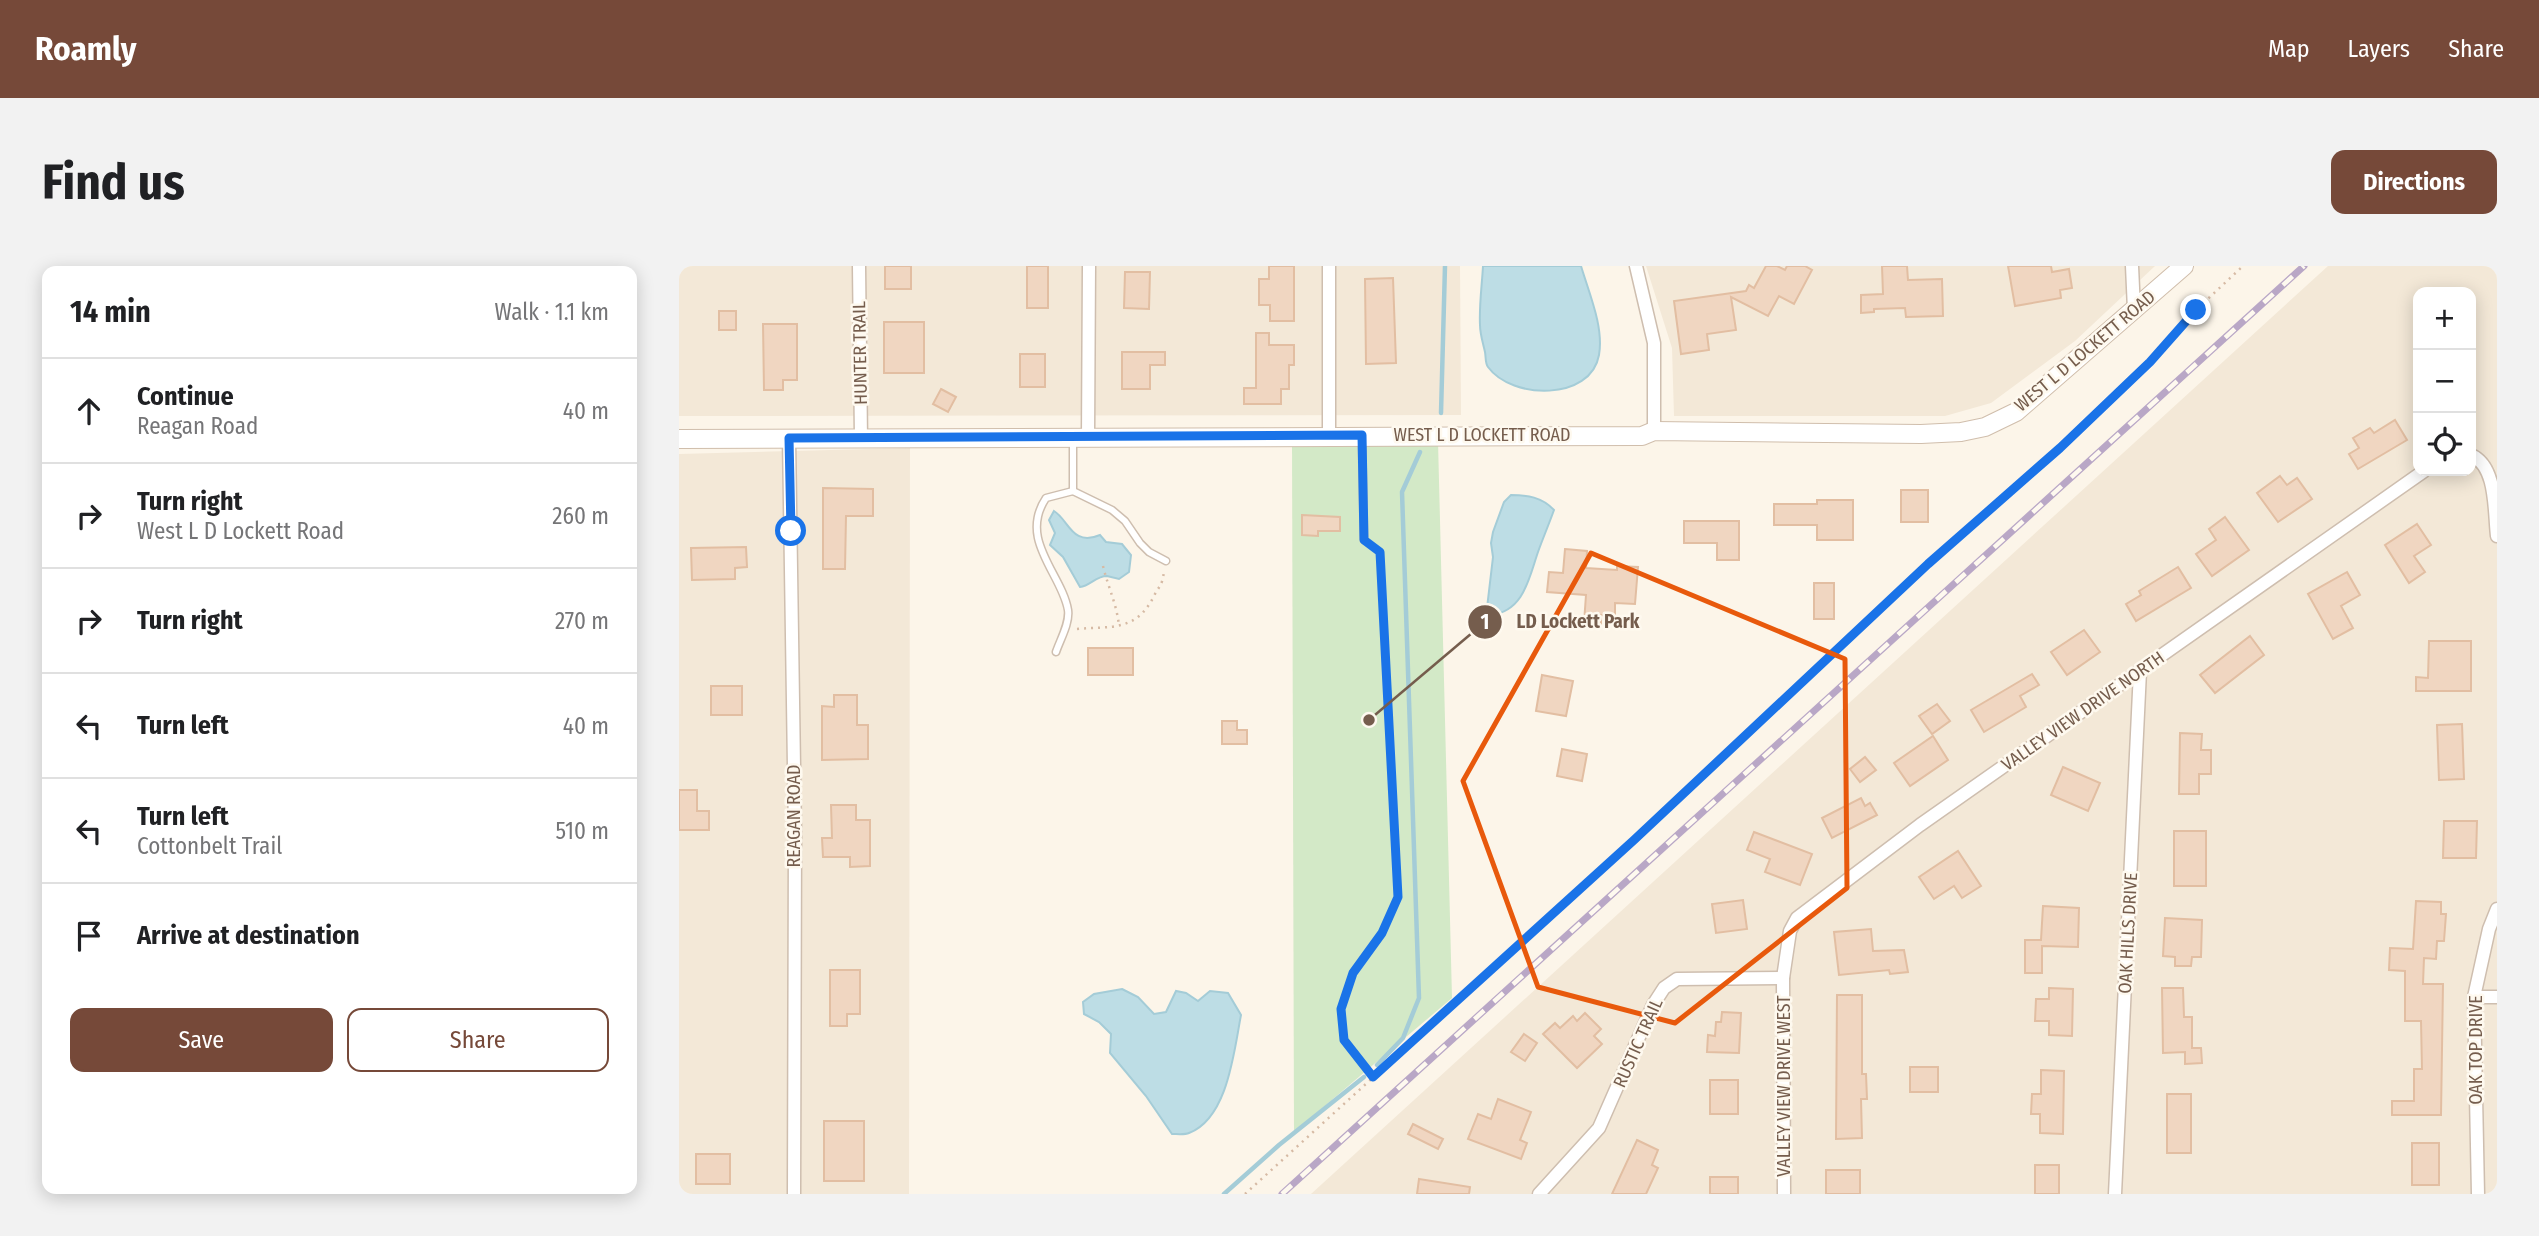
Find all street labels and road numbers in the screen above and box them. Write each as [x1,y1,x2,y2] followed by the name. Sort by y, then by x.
[2010,286,2160,416] street label: WEST L D LOCKETT ROAD
[848,301,872,405] street label: HUNTER TRAIL
[1394,424,1570,446] street label: WEST L D LOCKETT ROAD
[1997,646,2169,776] street label: VALLEY VIEW DRIVE NORTH
[783,764,805,868] street label: REAGAN ROAD
[2114,872,2142,994] street label: OAK HILLS DRIVE
[1609,995,1667,1091] street label: RUSTIC TRAIL
[1773,995,1795,1177] street label: VALLEY VIEW DRIVE WEST
[2465,995,2487,1105] street label: OAK TOP DRIVE

